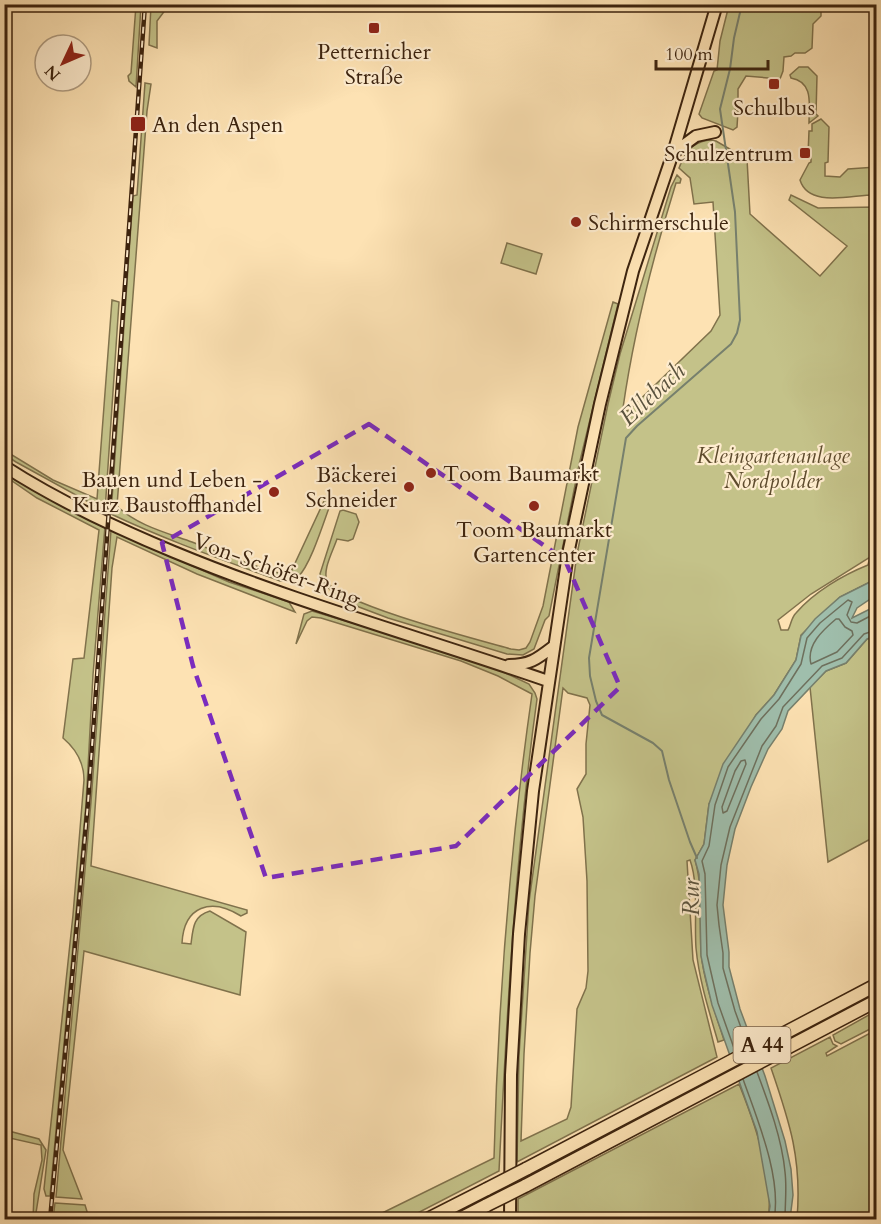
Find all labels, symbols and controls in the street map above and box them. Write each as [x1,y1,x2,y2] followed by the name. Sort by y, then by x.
[367,21,381,35] marker: Petternicher Straße
[33,33,93,93] north arrow
[656,33,768,71] scale bar
[317,37,432,92] place label: Petternicher Straße
[665,42,713,67] text: 100 m
[40,60,66,85] text: N
[767,77,781,91] marker: Schulbus
[733,93,815,123] place label: Schulbus
[152,110,284,140] place label: An den Aspen
[129,115,147,133] marker: An den Aspen
[664,139,793,169] place label: Schulzentrum
[798,146,812,160] marker: Schulzentrum
[588,208,729,238] place label: Schirmerschule
[569,215,583,229] marker: Schirmerschule
[612,355,693,433] water label: Ellebach
[696,441,850,496] park label: Kleingartenanlage Nordpolder
[443,459,599,489] place label: Toom Baumarkt
[305,460,398,515] place label: Bäckerei Schneider
[72,465,262,520] place label: Bauen und Leben - Kurz Baustoffhandel
[424,466,438,480] marker: Toom Baumarkt
[402,480,416,494] marker: Bäckerei Schneider
[267,485,281,499] marker: Bauen und Leben - Kurz Baustoffhandel
[527,499,541,513] marker: Toom Baumarkt Gartencenter
[456,515,612,570] place label: Toom Baumarkt Gartencenter
[189,526,365,614] street label: Von-Schöfer-Ring
[675,877,708,916] water label: Rur
[734,1027,790,1063] road number: A 44

